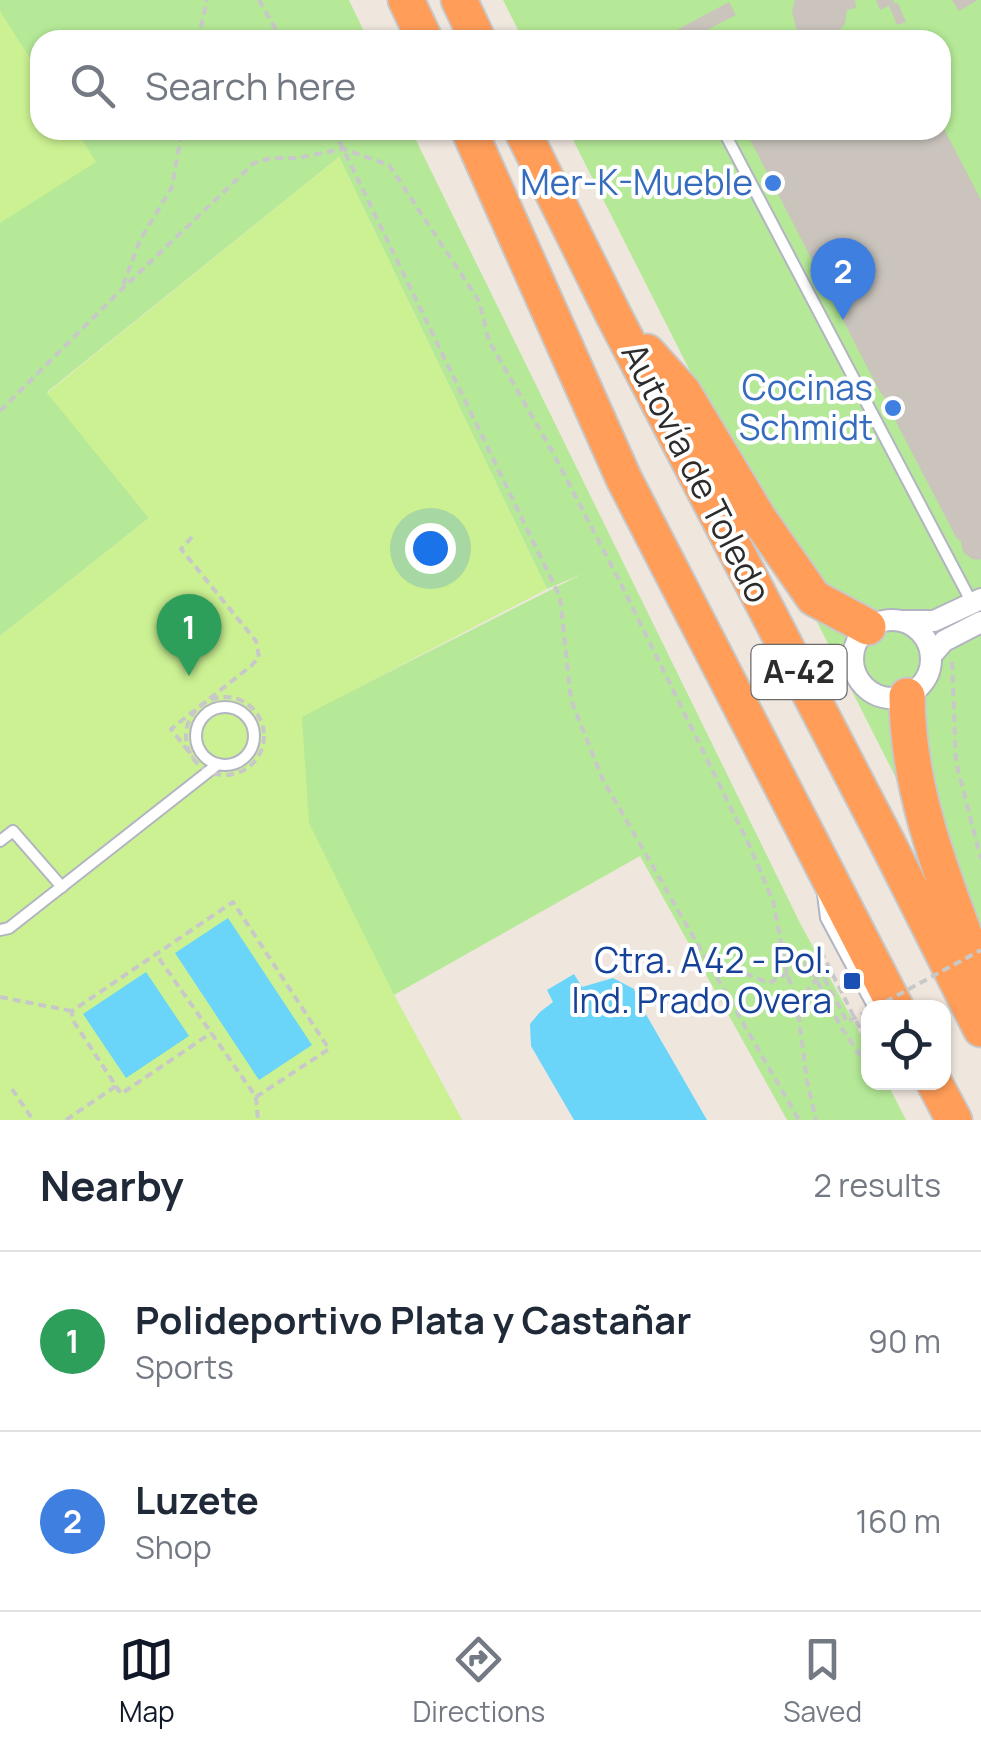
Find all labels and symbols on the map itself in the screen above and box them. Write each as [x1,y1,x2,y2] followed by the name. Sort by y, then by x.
[520,158,753,206] place label: Mer-K-Mueble
[762,172,784,194] marker: Mer-K-Mueble
[810,238,876,320] pin: 2
[611,334,783,611] street label: Autovía de Toledo
[739,363,873,451] place label: Cocinas Schmidt
[882,397,904,419] marker: Cocinas Schmidt
[405,523,456,574] your location
[156,594,222,676] pin: 1
[752,645,846,699] road number: A-42
[571,936,832,1024] place label: Ctra. A42 - Pol. Ind. Prado Overa
[841,970,863,992] marker: Ctra. A42 - Pol. Ind. Prado Overa

